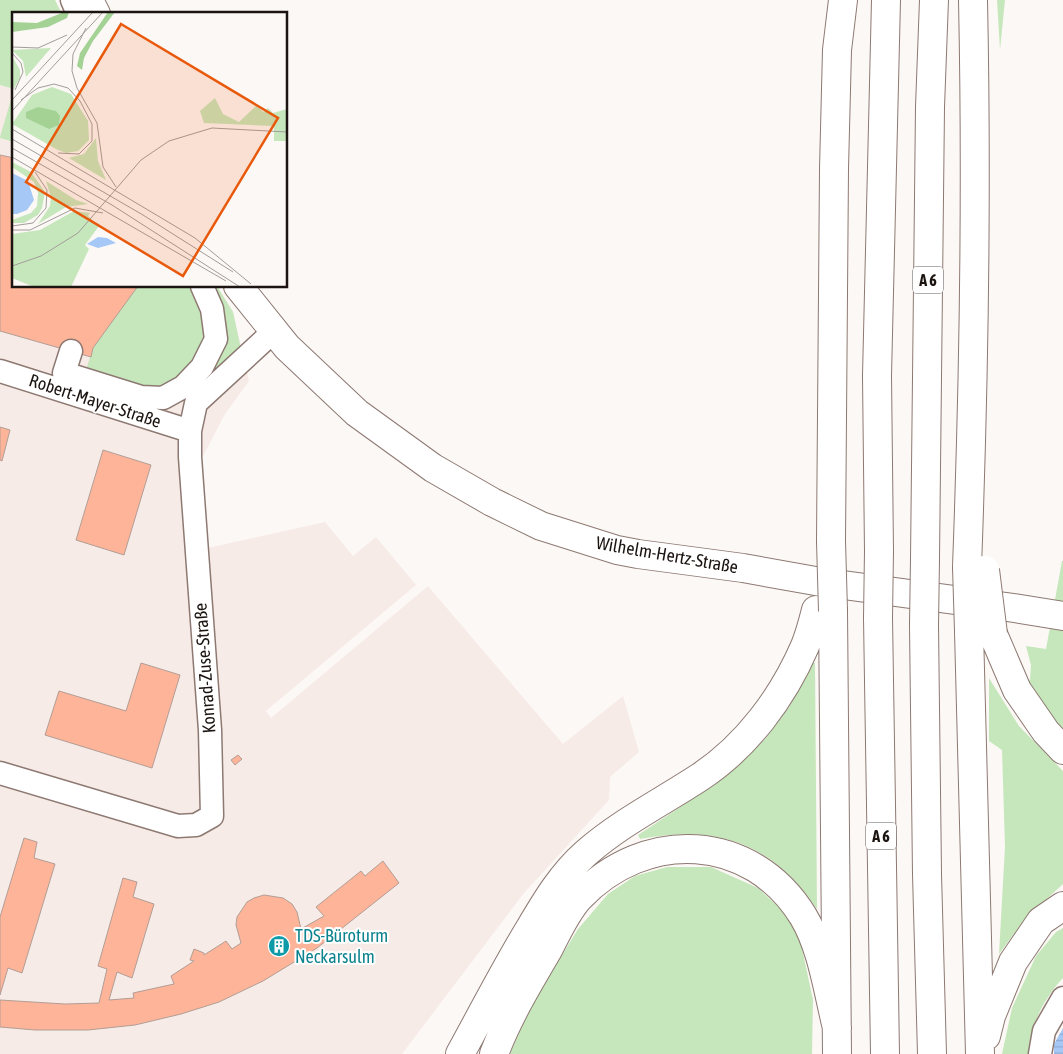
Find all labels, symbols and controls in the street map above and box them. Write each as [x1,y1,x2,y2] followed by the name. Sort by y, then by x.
[12,12,288,288] inset map
[913,266,943,294] road number: A 6
[27,369,164,432] street label: Robert-Mayer-Straße
[594,532,740,577] street label: Wilhelm-Hertz-Straße
[189,602,220,734] street label: Konrad-Zuse-Straße
[866,822,896,849] road number: A 6
[295,925,388,967] place label: TDS-Büroturm Neckarsulm
[267,934,291,958] building icon: TDS-Büroturm Neckarsulm

